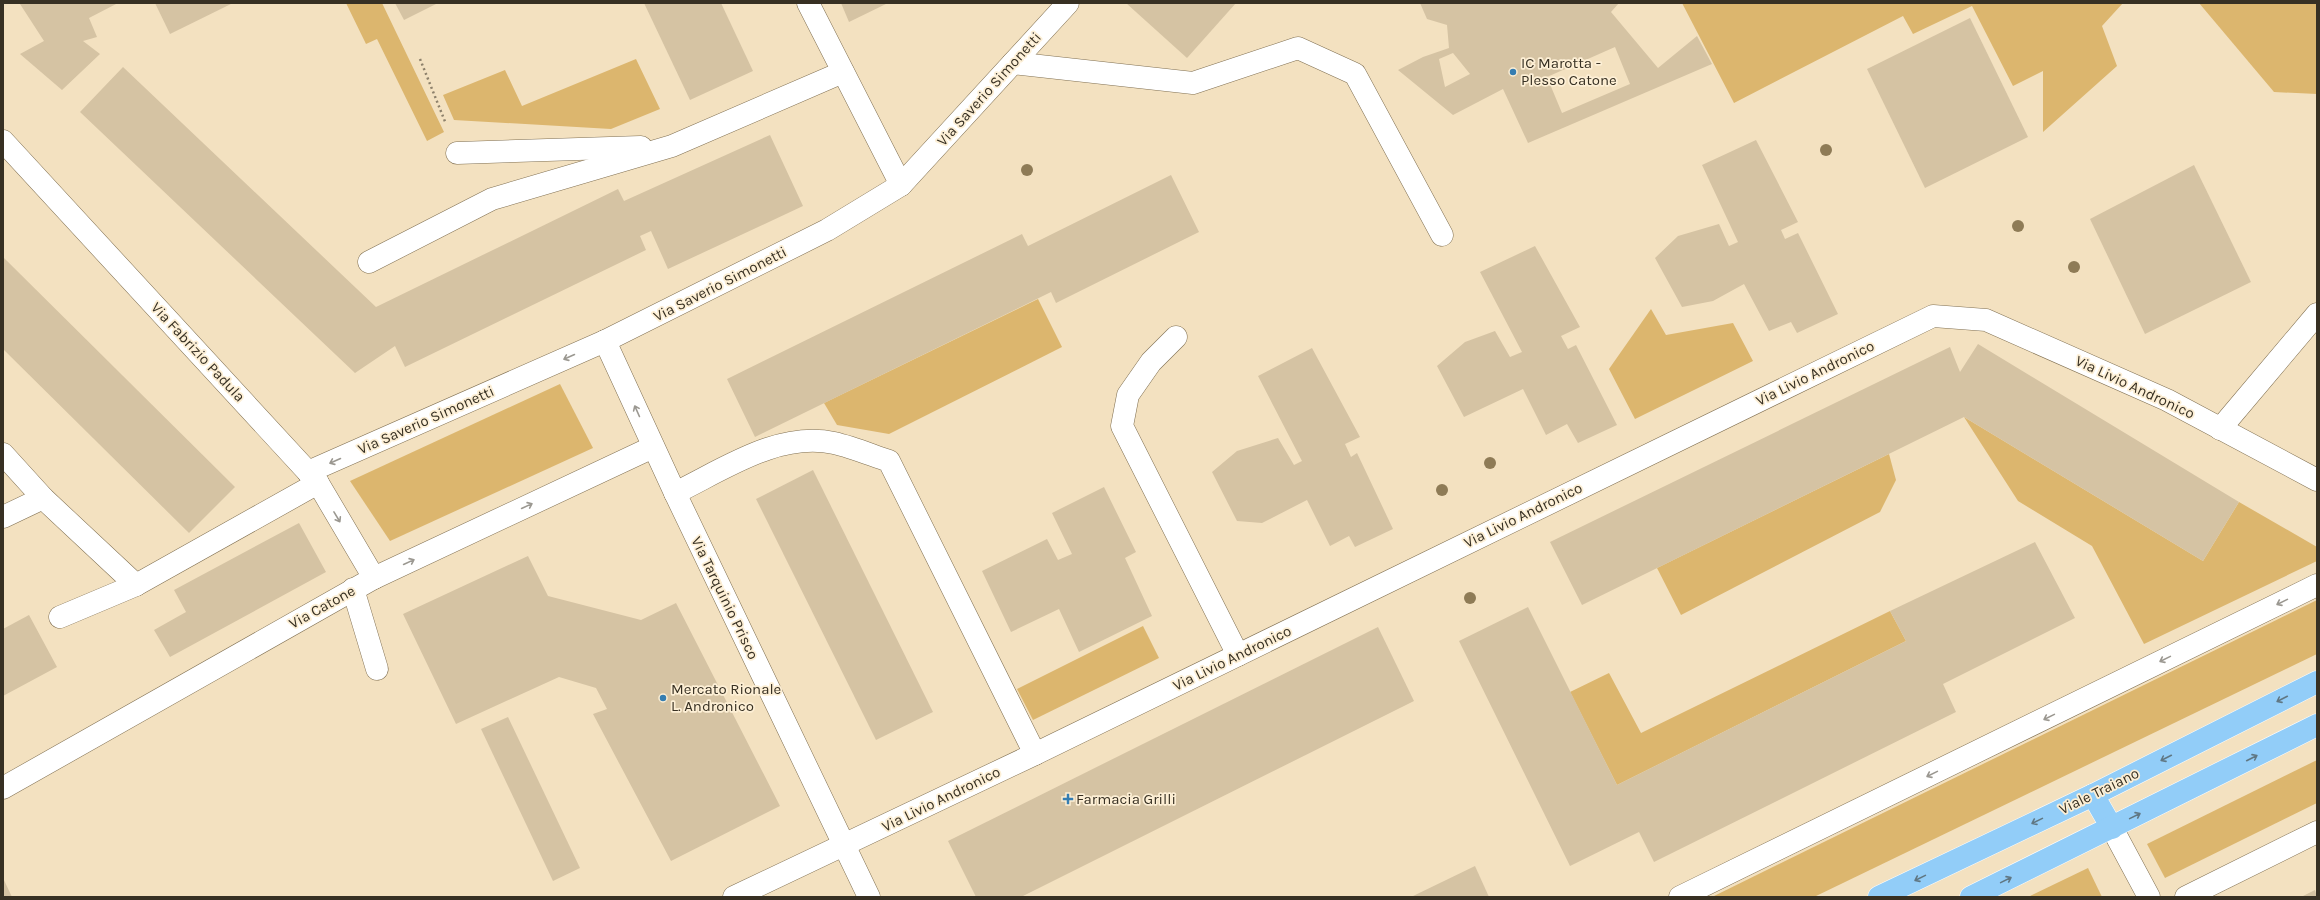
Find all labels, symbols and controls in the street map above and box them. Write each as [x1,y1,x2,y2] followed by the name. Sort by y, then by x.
[933,28,1045,150] street label: Via Saverio Simonetti
[1521,54,1617,89] place label: IC Marotta - Plesso Catone
[1508,67,1518,77] marker: IC Marotta - Plesso Catone
[650,243,790,325] street label: Via Saverio Simonetti
[147,298,249,406] street label: Via Fabrizio Padula
[1753,336,1877,410] street label: Via Livio Andronico
[2072,351,2198,423] street label: Via Livio Andronico
[564,354,576,361] one-way arrow
[355,382,497,458] street label: Via Saverio Simonetti
[632,406,640,418] one-way arrow
[329,457,341,465] one-way arrow
[1461,478,1585,552] street label: Via Livio Andronico
[520,502,532,509] one-way arrow
[334,511,342,523] one-way arrow
[687,534,763,662] street label: Via Tarquinio Prisco
[403,558,415,565] one-way arrow
[286,581,358,633] street label: Via Catone
[2276,599,2288,606] one-way arrow
[1170,621,1294,695] street label: Via Livio Andronico
[2160,656,2172,664] one-way arrow
[671,680,781,715] place label: Mercato Rionale L. Andronico
[658,693,668,703] marker: Mercato Rionale L. Andronico
[2276,696,2288,704] one-way arrow
[2043,714,2055,721] one-way arrow
[2245,754,2257,761] one-way arrow
[2160,755,2172,762] one-way arrow
[879,762,1003,836] street label: Via Livio Andronico
[2056,764,2142,818] street label: Viale Traiano
[1926,771,1938,778] one-way arrow
[1076,790,1176,808] place label: Farmacia Grilli
[1063,794,1073,804] marker: Farmacia Grilli
[2129,812,2141,819] one-way arrow
[2031,818,2043,826] one-way arrow
[1914,875,1926,882] one-way arrow
[2000,876,2012,883] one-way arrow

